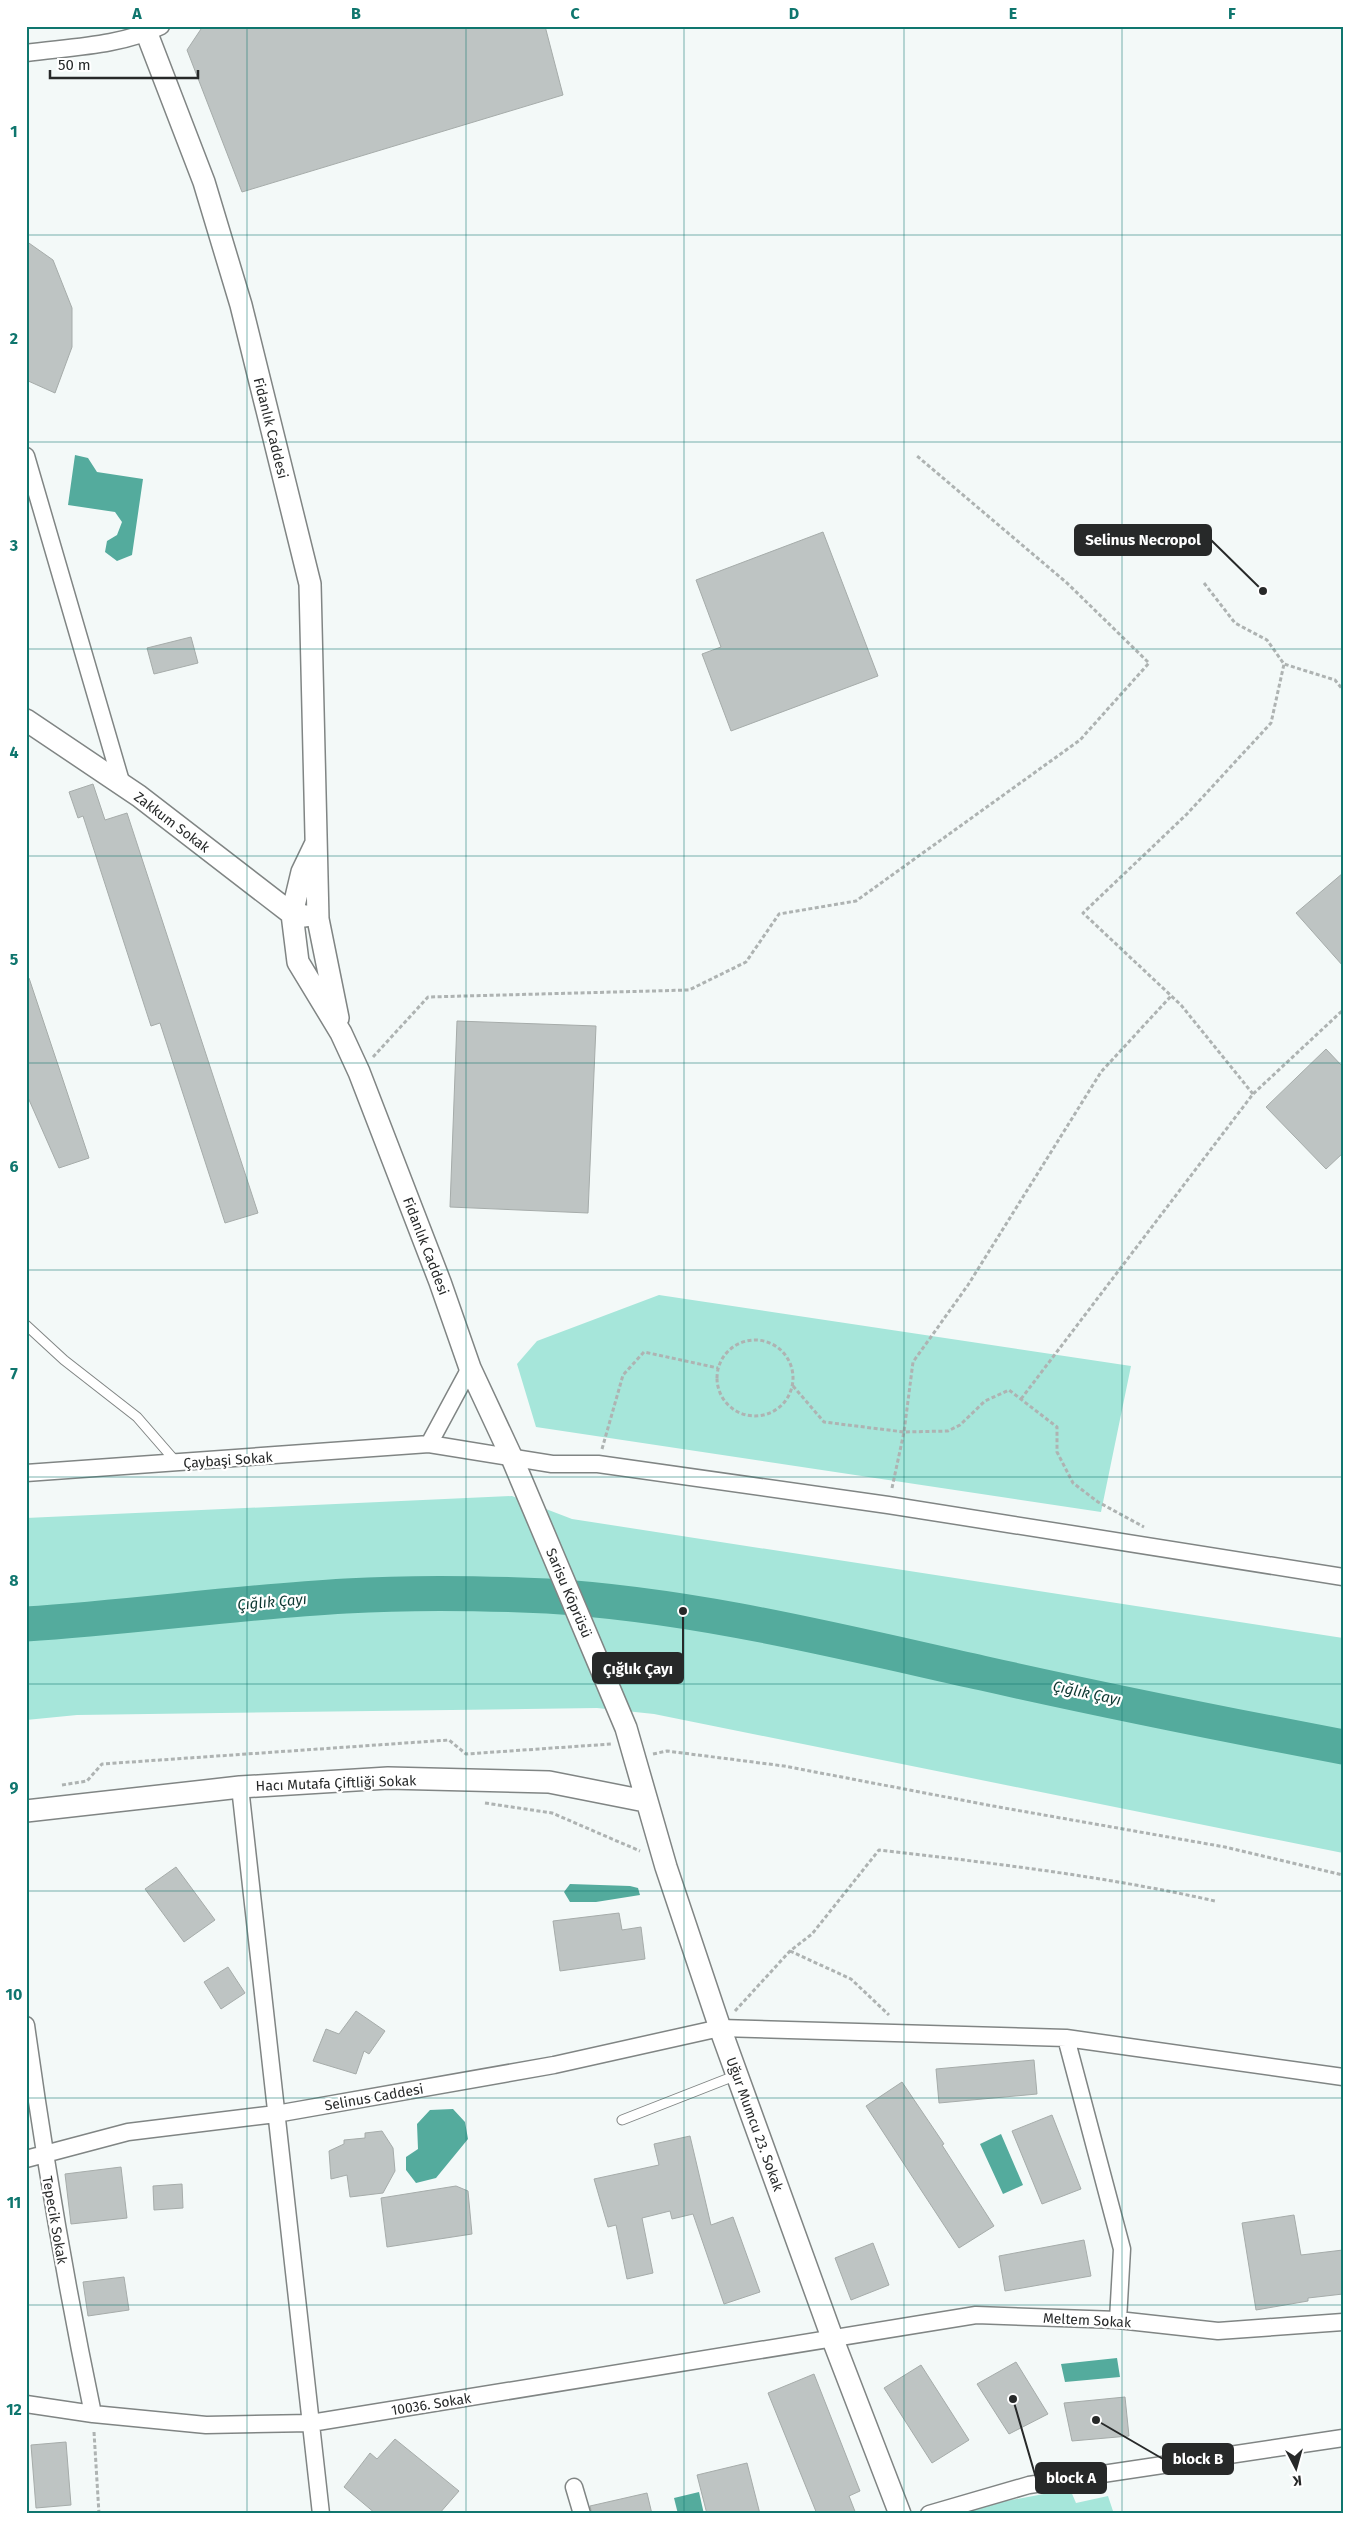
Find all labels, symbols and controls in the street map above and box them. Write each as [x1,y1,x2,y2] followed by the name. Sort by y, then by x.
[131,4,142,23] text: A
[351,4,361,23] text: B
[570,4,580,23] text: C
[789,4,799,23] text: D
[1009,4,1017,23] text: E
[1228,4,1236,23] text: F
[50,48,198,80] scale bar
[58,56,91,74] text: 50 m
[10,122,18,141] text: 1
[10,329,18,348] text: 2
[250,376,291,480] street label: Fidanlık Caddesi
[1075,525,1211,555] callout: Selinus Necropol
[1085,531,1201,549] text: Selinus Necropol
[9,536,18,555] text: 3
[9,743,19,762] text: 4
[131,788,214,857] street label: Zakkum Sokak
[10,950,19,969] text: 5
[9,1157,19,1176] text: 6
[399,1195,452,1298] street label: Fidanlık Caddesi
[10,1364,18,1383] text: 7
[183,1449,274,1472] street label: Çaybaşi Sokak
[542,1546,595,1641] street label: Sarisu Kōprüsü
[9,1571,19,1590] text: 8
[237,1590,307,1614] water label: Çığlık Çayı
[593,1653,683,1683] callout: Çığlık Çayı
[603,1660,673,1679] text: Çığlık Çayı
[1051,1677,1123,1709] water label: Çığlık Çayı
[255,1772,417,1795] street label: Hacı Mutafa Çiftliği Sokak
[10,1778,19,1797] text: 9
[6,1985,22,2004] text: 10
[722,2055,787,2194] street label: Uğur Mumcu 23. Sokak
[323,2080,425,2115] street label: Selinus Caddesi
[38,2175,71,2266] street label: Tepecik Sokak
[7,2193,21,2212] text: 11
[1042,2310,1132,2331] street label: Meltem Sokak
[390,2390,473,2419] street label: 10036. Sokak
[6,2400,22,2419] text: 12
[1272,2442,1322,2492] north arrow
[1163,2444,1233,2474] callout: block B
[1173,2450,1223,2468] text: block B
[1036,2463,1106,2493] callout: block A
[1046,2469,1097,2487] text: block A
[1291,2472,1303,2489] text: K

